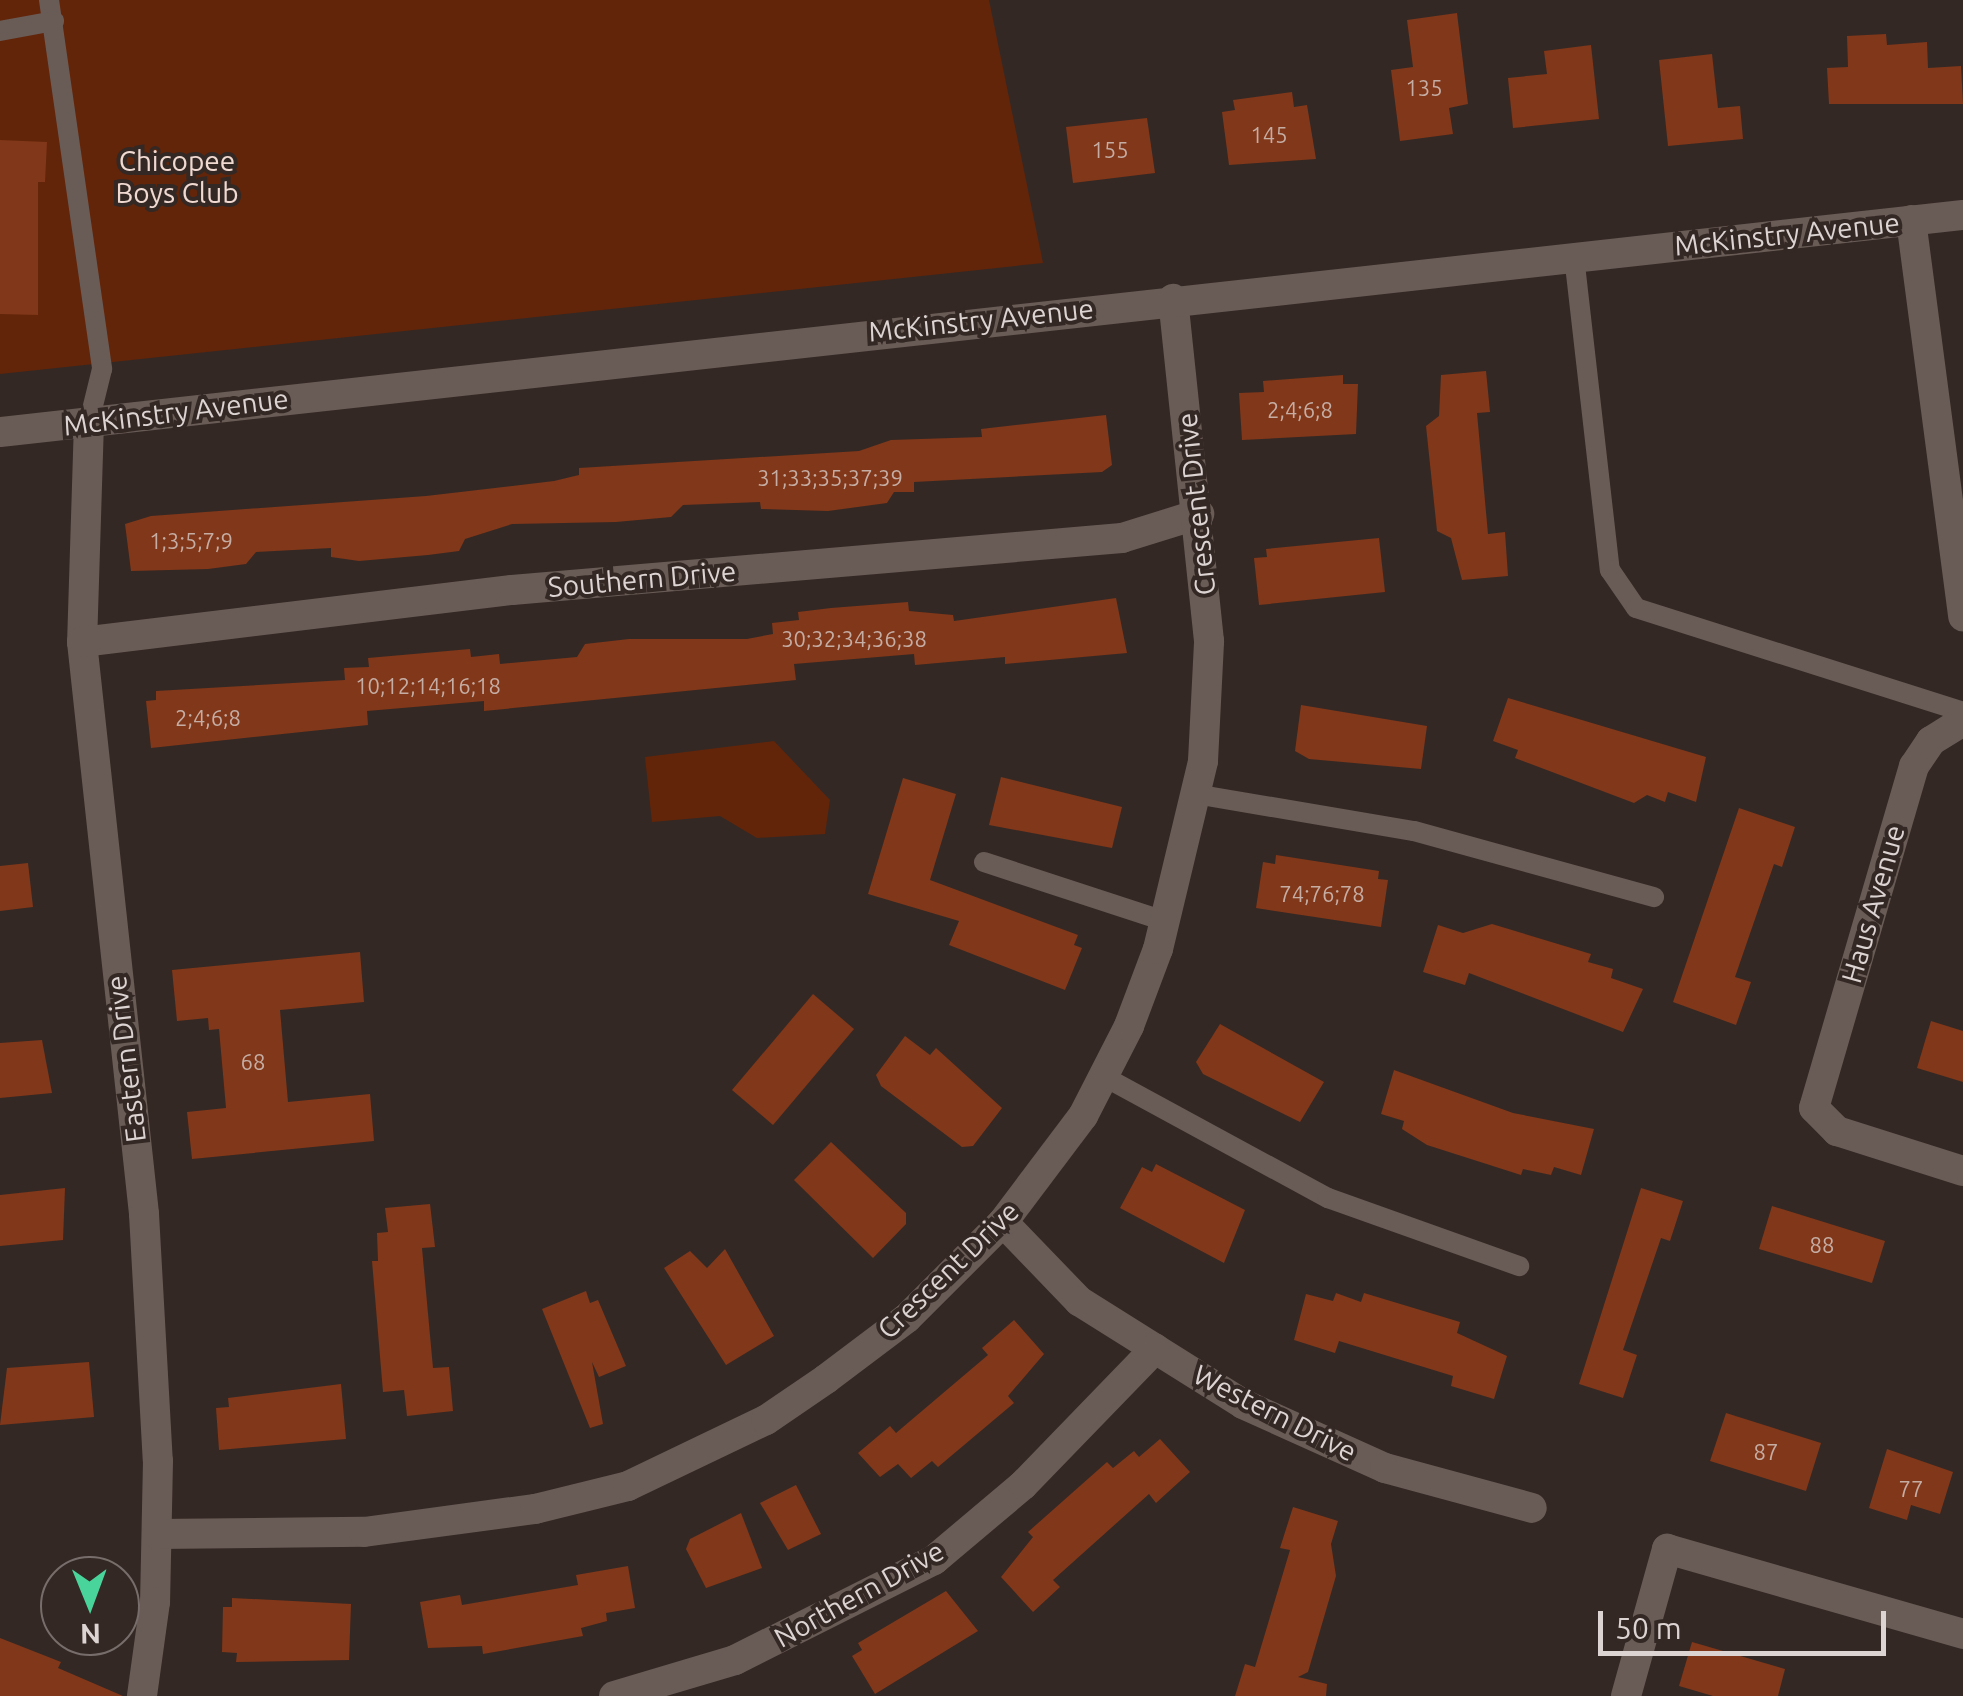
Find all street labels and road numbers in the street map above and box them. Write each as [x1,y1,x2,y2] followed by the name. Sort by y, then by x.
[1673,205,1901,263] street label: McKinstry Avenue
[867,291,1095,349] street label: McKinstry Avenue
[62,382,290,442] street label: McKinstry Avenue
[1170,411,1222,597] street label: Crescent Drive
[547,554,737,604] street label: Southern Drive
[1834,821,1912,987] street label: Haus Avenue
[99,974,153,1144] street label: Eastern Drive
[870,1194,1026,1346] street label: Crescent Drive
[1188,1357,1362,1469] street label: Western Drive
[768,1534,950,1654] street label: Northern Drive

